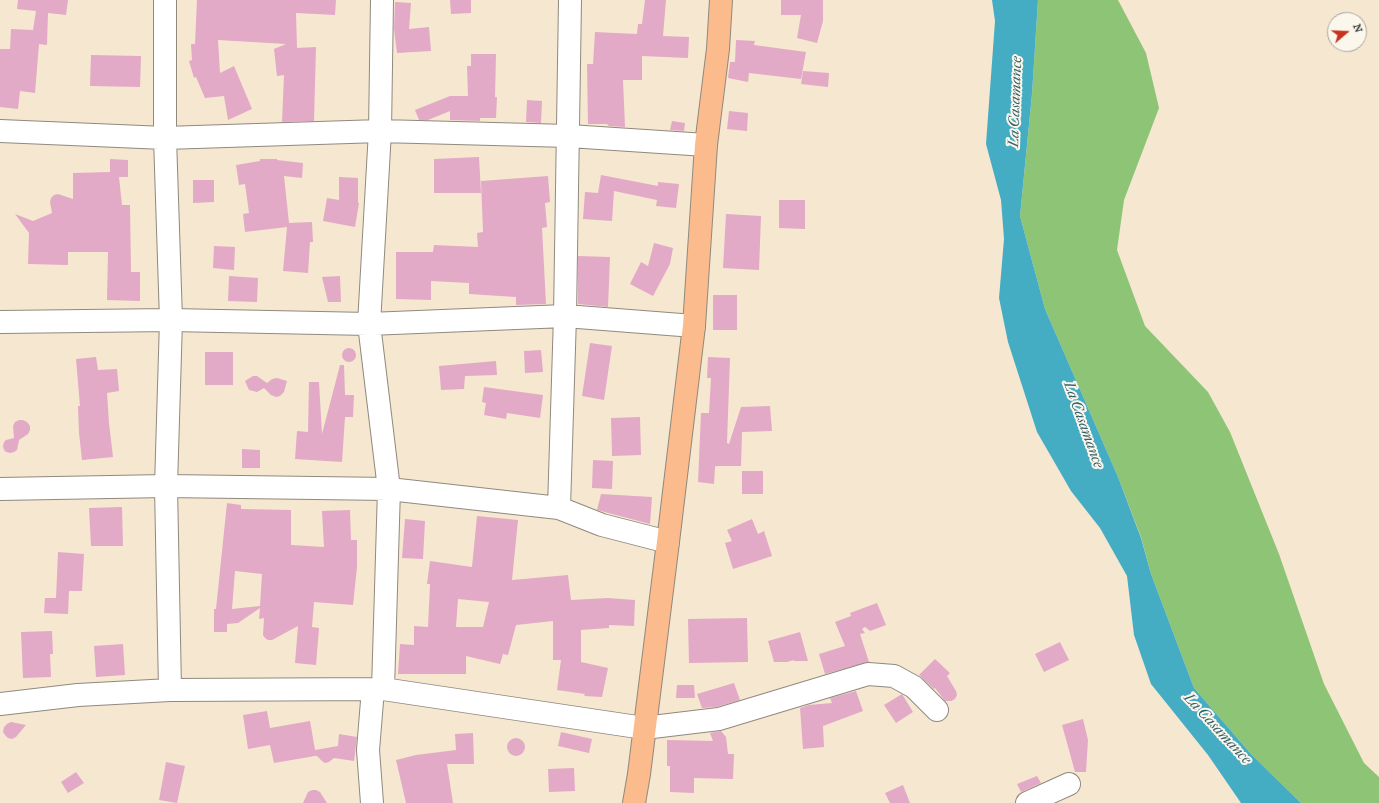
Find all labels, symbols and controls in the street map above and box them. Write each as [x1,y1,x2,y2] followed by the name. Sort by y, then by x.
[1327,12,1367,52] north arrow
[1350,22,1365,34] text: N
[1005,56,1027,148] water label: La Casamance
[1059,379,1107,471] water label: La Casamance
[1179,690,1255,768] water label: La Casamance

